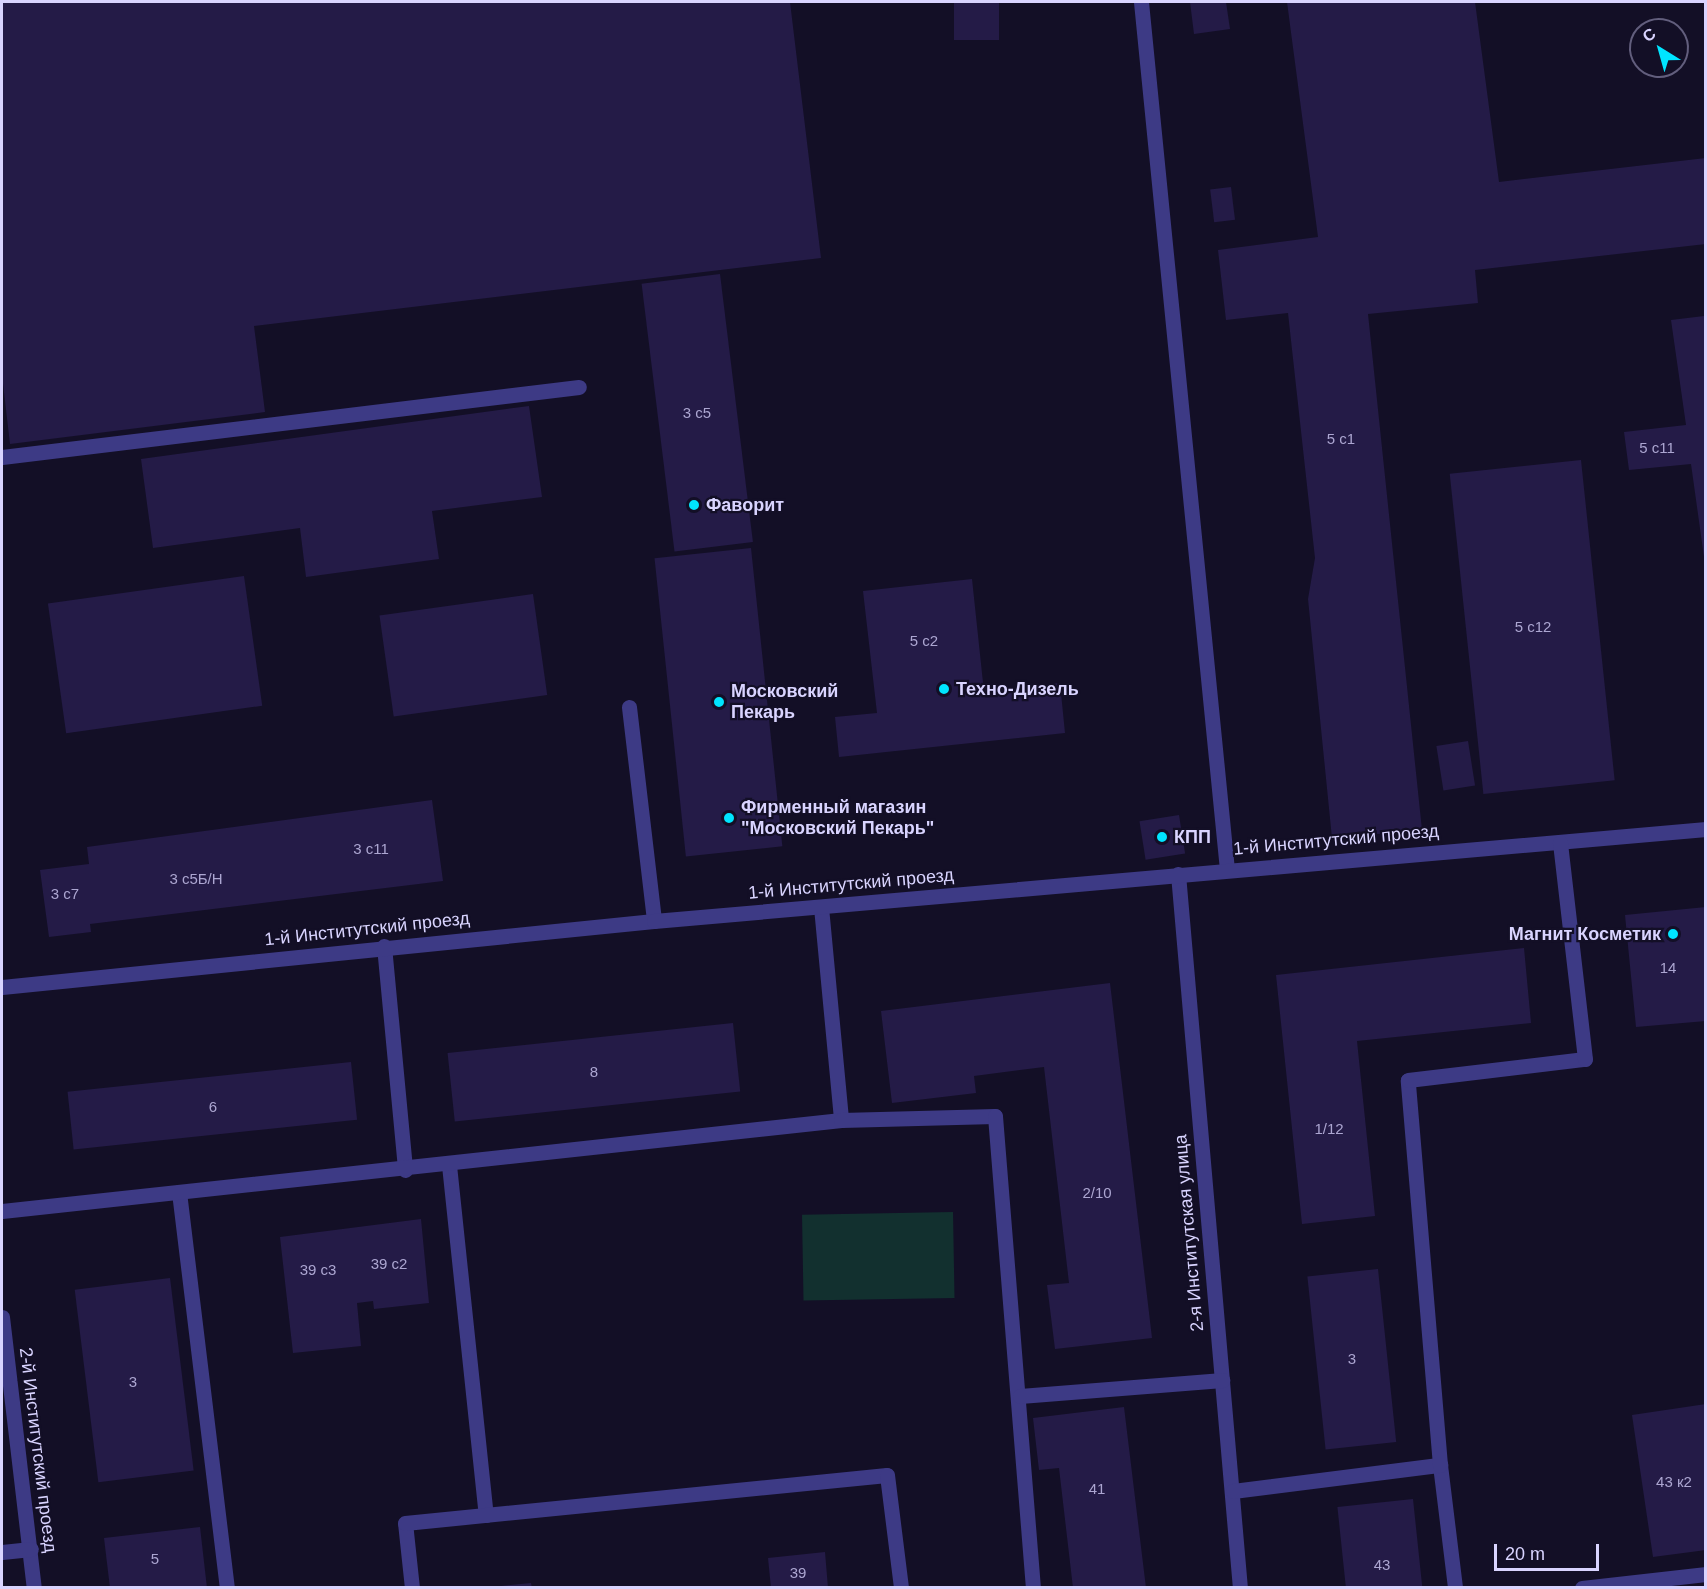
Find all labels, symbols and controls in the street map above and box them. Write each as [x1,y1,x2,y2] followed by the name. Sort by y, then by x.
[1629,18,1689,78] north arrow
[1639,25,1659,45] text: С
[683,404,711,422] house number: 3 с5
[1327,430,1355,448] house number: 5 с1
[1639,439,1675,457] house number: 5 с11
[706,494,784,516] place label: Фаворит
[687,498,701,512] marker: Фаворит
[1515,618,1551,636] house number: 5 с12
[910,632,938,650] house number: 5 с2
[956,678,1079,700] place label: Техно-Дизель
[731,681,838,724] place label: Московский Пекарь
[937,682,951,696] marker: Техно-Дизель
[712,695,726,709] marker: Московский Пекарь
[741,797,934,840] place label: Фирменный магазин "Московский Пекарь"
[722,811,736,825] marker: Фирменный магазин "Московский Пекарь"
[1232,820,1440,860] street label: 1-й Институтский проезд
[1174,826,1211,848] place label: КПП
[1155,830,1169,844] marker: КПП
[353,840,389,858] house number: 3 с11
[747,864,955,904] street label: 1-й Институтский проезд
[169,870,223,888] house number: 3 с5Б/Н
[51,885,79,903] house number: 3 с7
[263,907,471,951] street label: 1-й Институтский проезд
[1509,923,1661,945] place label: Магнит Косметик
[1666,927,1680,941] marker: Магнит Косметик
[1660,959,1676,977] house number: 14
[590,1063,598,1081] house number: 8
[209,1098,217,1116] house number: 6
[1314,1120,1344,1138] house number: 1/12
[1170,1133,1208,1333] street label: 2-я Институтская улица
[1082,1184,1112,1202] house number: 2/10
[371,1255,407,1273] house number: 39 c2
[300,1261,336,1279] house number: 39 c3
[15,1346,61,1554] street label: 2-й Институтский проезд
[1348,1350,1356,1368] house number: 3
[129,1373,137,1391] house number: 3
[1656,1473,1692,1491] house number: 43 к2
[1089,1480,1105,1498] house number: 41
[1497,1532,1602,1570] scale bar
[1505,1544,1545,1564] text: 20 m
[151,1550,159,1568] house number: 5
[1374,1556,1390,1574] house number: 43
[790,1564,806,1582] house number: 39

